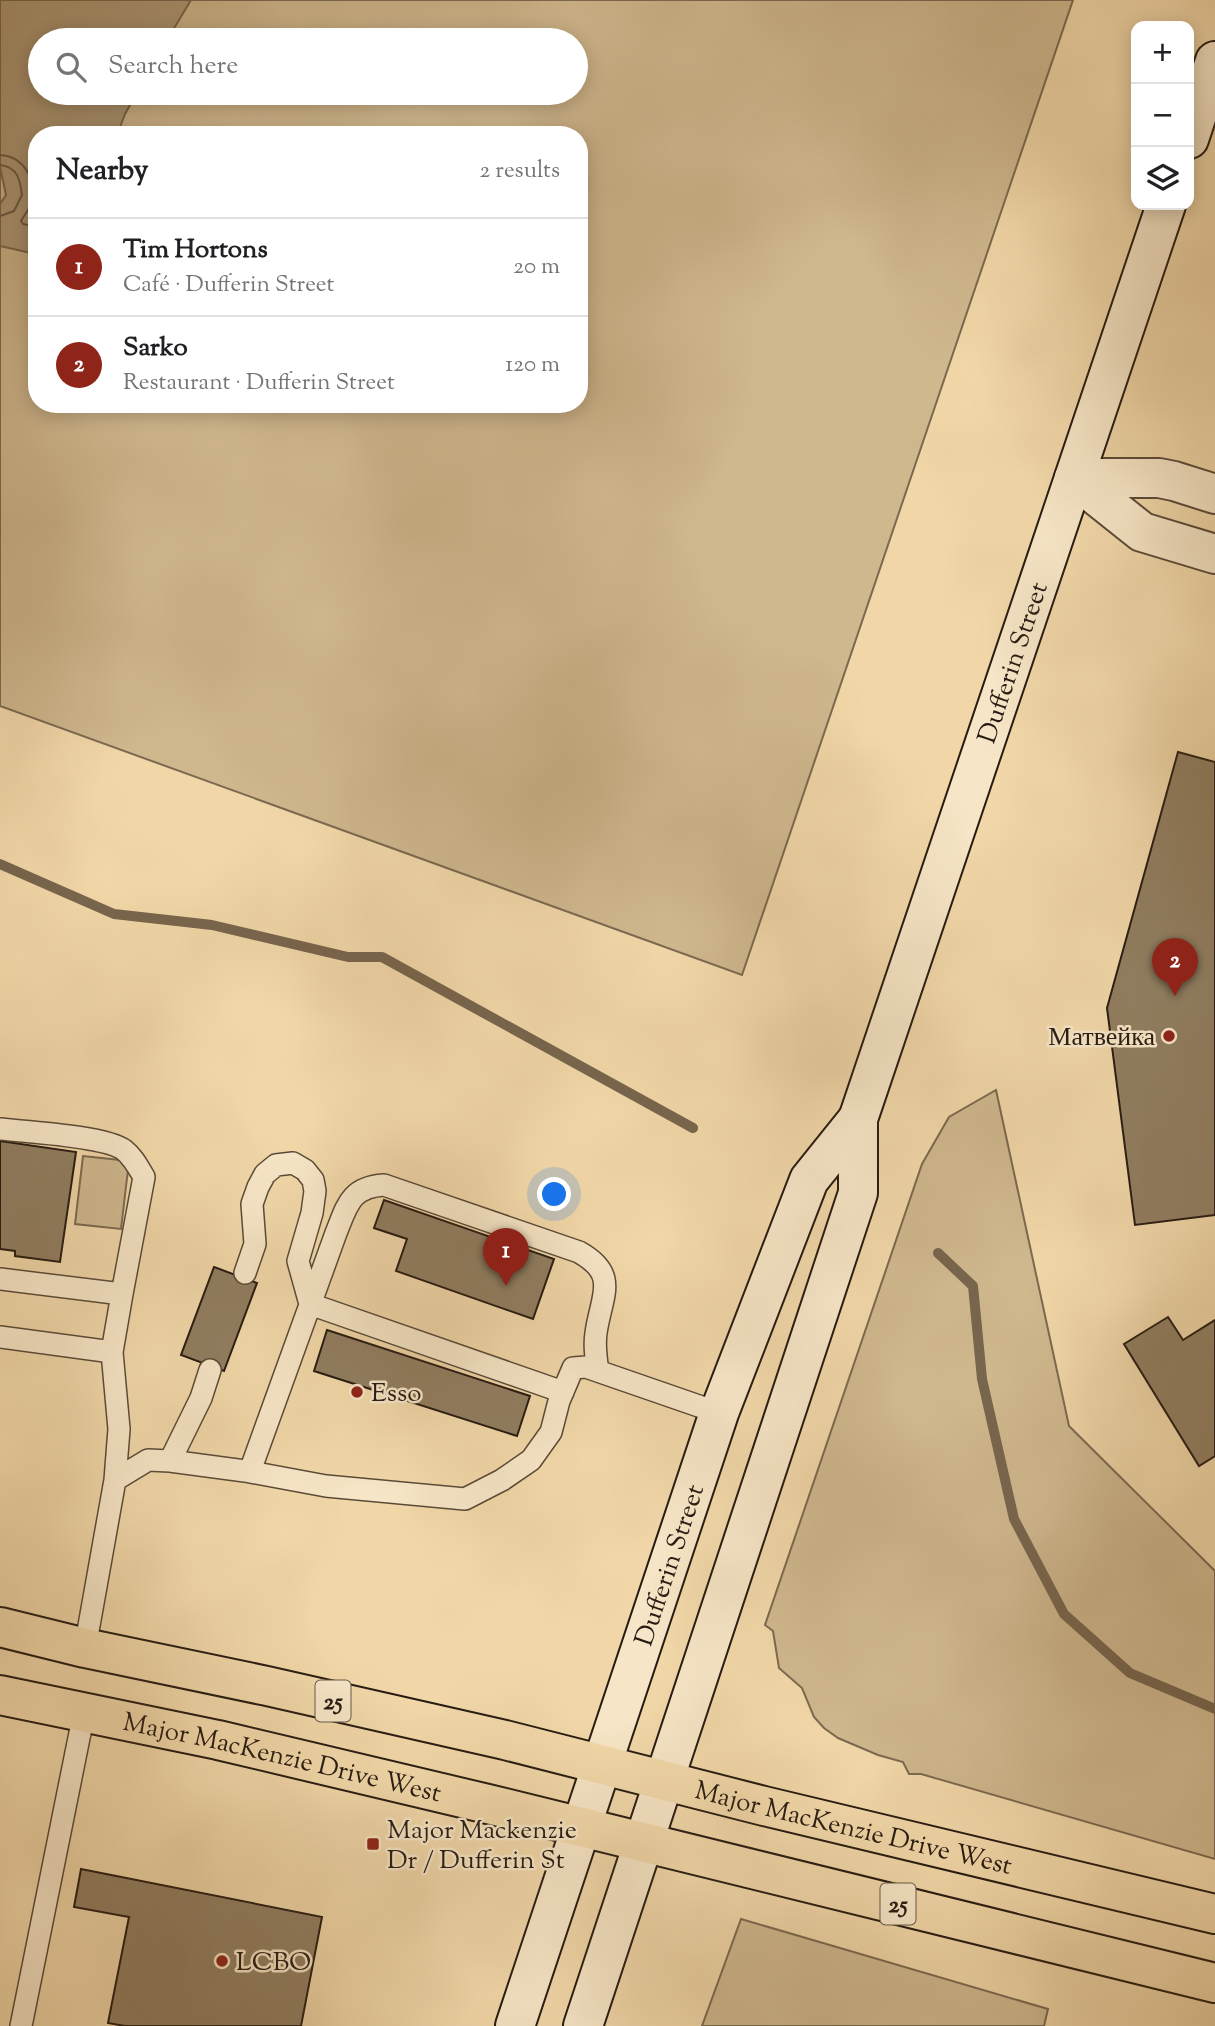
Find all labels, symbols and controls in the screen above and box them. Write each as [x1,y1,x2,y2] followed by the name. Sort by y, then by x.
[1131,21,1194,210] map controls
[1131,21,1194,84] button: +
[28,28,588,105] search box
[52,48,90,86] icon: search
[108,48,238,85] text: Search here
[1131,84,1194,147] button: −
[1131,147,1194,210] button: layers
[56,150,148,193] text: Nearby
[480,155,560,188] text: 2 results
[123,232,268,269] text: Tim Hortons
[75,251,83,284] text: 1
[513,251,560,284] text: 20 m
[123,269,334,302] text: Café · Dufferin Street
[123,330,188,367] text: Sarko
[74,349,84,382] text: 2
[505,349,560,382] text: 120 m
[123,367,395,400] text: Restaurant · Dufferin Street
[970,578,1059,749] street label: Dufferin Street
[1152,938,1198,996] pin: 2
[1048,1020,1155,1057] place label: Матвейка
[1161,1028,1177,1044] marker: Матвейка
[537,1177,571,1211] your location
[483,1228,529,1286] pin: 1
[371,1376,421,1413] place label: Esso
[349,1384,365,1400] marker: Esso
[627,1480,715,1651] street label: Dufferin Street
[316,1680,350,1722] road number: 25
[119,1705,445,1813] street label: Major MacKenzie Drive West
[690,1773,1016,1886] street label: Major MacKenzie Drive West
[387,1813,577,1880] place label: Major Mackenzie Dr / Dufferin St
[365,1836,381,1852] marker: Major Mackenzie Dr / Dufferin St
[880,1884,916,1924] road number: 25
[236,1945,311,1982] place label: LCBO
[214,1953,230,1969] marker: LCBO

